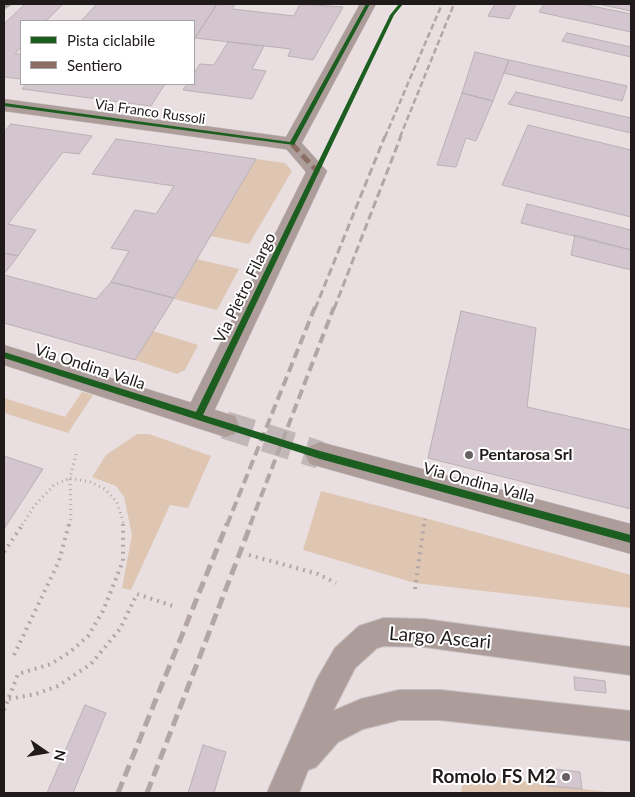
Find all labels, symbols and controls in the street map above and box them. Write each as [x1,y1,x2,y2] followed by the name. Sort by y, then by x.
[20,20,195,85] legend
[67,31,155,49] text: Pista ciclabile
[67,56,122,74] text: Sentiero
[94,96,206,128] street label: Via Franco Russoli
[210,230,280,346] street label: Via Pietro Filargo
[32,340,148,394] street label: Via Ondina Valla
[479,445,573,465] place label: Pentarosa Srl
[463,449,475,461] marker: Pentarosa Srl
[421,459,537,507] street label: Via Ondina Valla
[388,622,492,654] street label: Largo Ascari
[20,727,70,777] north arrow
[51,748,70,763] text: N
[432,766,556,788] place label: Romolo FS M2
[560,771,572,783] marker: Romolo FS M2

